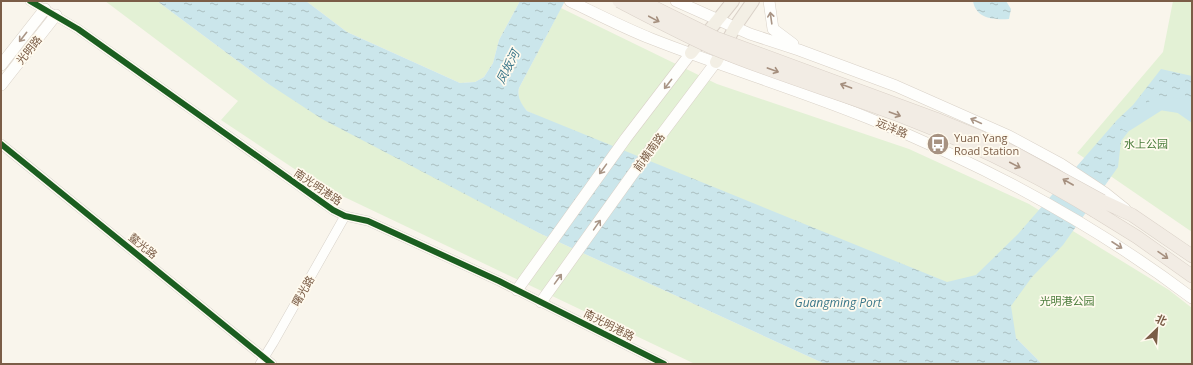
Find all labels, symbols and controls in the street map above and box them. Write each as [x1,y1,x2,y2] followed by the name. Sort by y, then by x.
[767,12,775,25] one-way arrow
[648,16,660,23] one-way arrow
[19,31,27,42] one-way arrow
[12,32,45,67] street label: 光明路
[492,45,524,87] water label: 凤坂河
[767,67,779,75] one-way arrow
[663,79,672,90] one-way arrow
[841,81,853,89] one-way arrow
[889,111,901,119] one-way arrow
[874,114,910,141] street label: 远洋路
[970,117,982,124] one-way arrow
[630,129,668,174] street label: 前横南路
[954,130,1019,158] place label: Yuan Yang Road Station
[925,131,951,157] bus stop icon: Yuan Yang Road Station
[1124,136,1168,151] park label: 水上公园
[1009,162,1021,170] one-way arrow
[599,164,607,175] one-way arrow
[291,165,345,208] street label: 南光明港路
[1062,178,1074,186] one-way arrow
[593,220,601,231] one-way arrow
[126,229,161,262] street label: 鳌光路
[1111,241,1122,249] one-way arrow
[1157,251,1168,259] one-way arrow
[288,273,317,309] street label: 曙光路
[554,274,562,285] one-way arrow
[1040,293,1095,308] park label: 光明港公园
[795,294,883,311] water label: Guangming Port
[581,305,637,344] street label: 南光明港路
[1137,309,1177,349] north arrow
[1153,310,1170,329] text: 北

